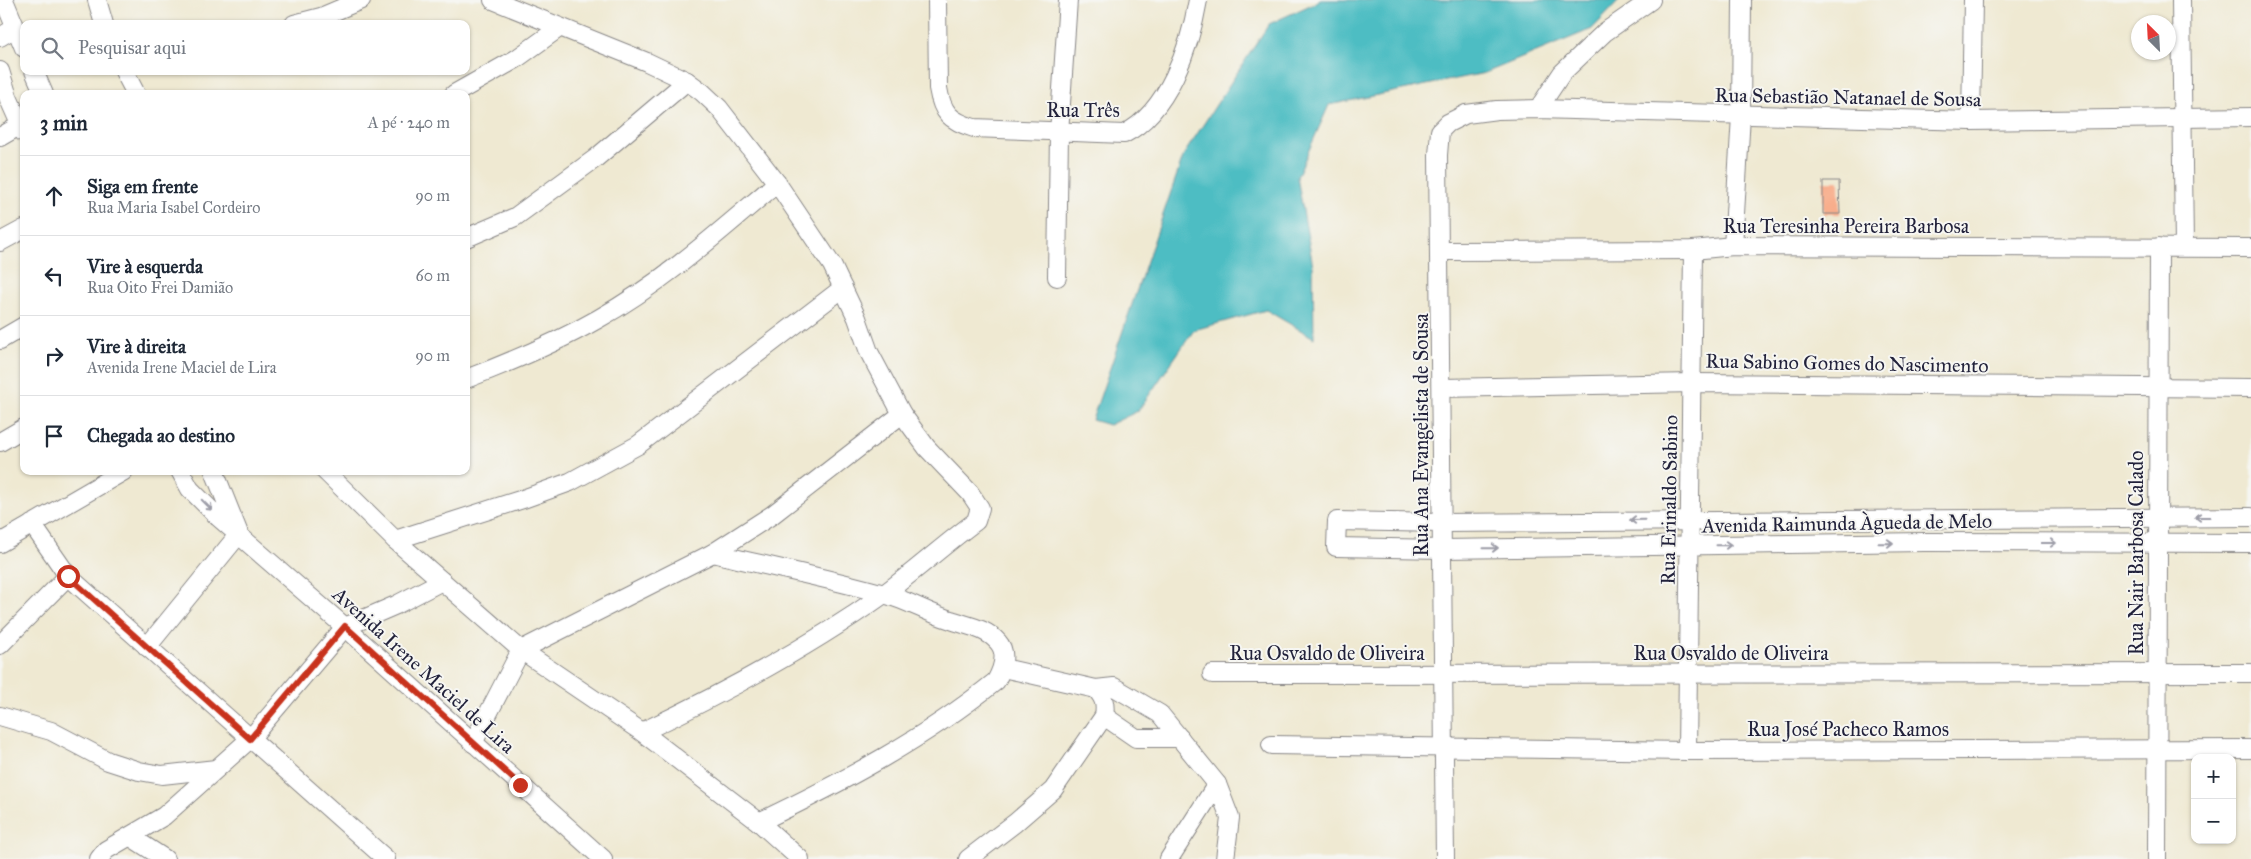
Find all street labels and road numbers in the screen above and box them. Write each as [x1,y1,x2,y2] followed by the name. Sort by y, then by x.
[1714,83,1982,111] street label: Rua Sebastião Natanael de Sousa
[1046,98,1120,122] street label: Rua Três
[1723,214,1970,238] street label: Rua Teresinha Pereira Barbosa
[1409,313,1434,557] street label: Rua Ana Evangelista de Sousa
[1705,349,1989,377] street label: Rua Sabino Gomes do Nascimento
[1656,415,1682,585] street label: Rua Erinaldo Sabino
[2124,451,2148,655] street label: Rua Nair Barbosa Calado
[1701,507,1992,539] street label: Avenida Raimunda Àgueda de Melo
[327,581,520,759] street label: Avenida Irene Maciel de Lira
[1229,641,1425,665] street label: Rua Osvaldo de Oliveira
[1633,641,1829,665] street label: Rua Osvaldo de Oliveira
[1747,717,1949,742] street label: Rua José Pacheco Ramos

